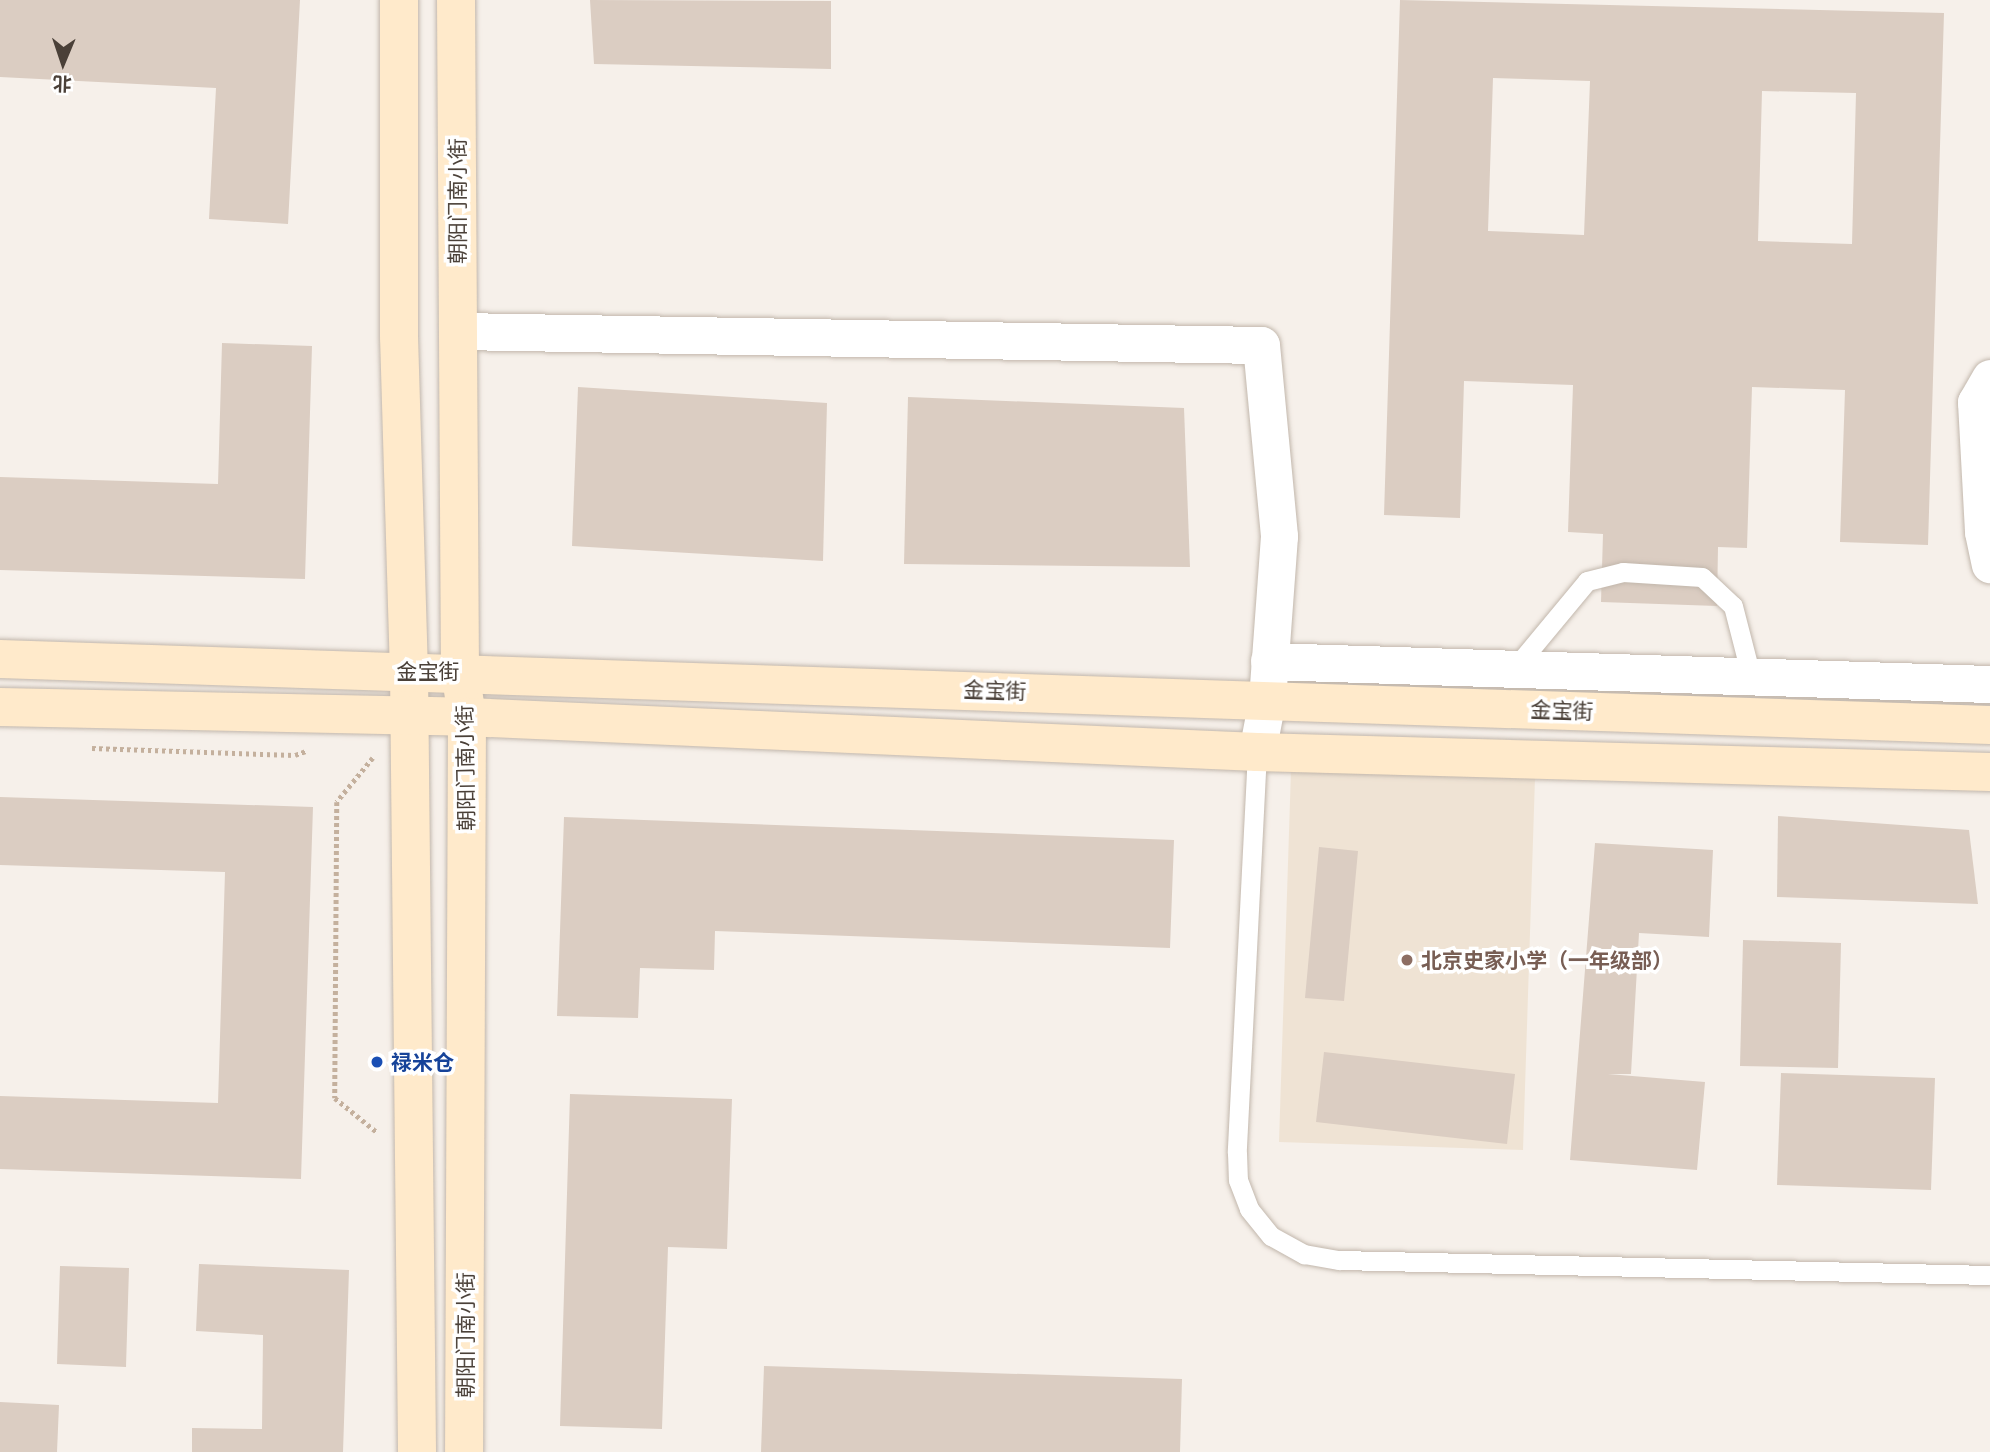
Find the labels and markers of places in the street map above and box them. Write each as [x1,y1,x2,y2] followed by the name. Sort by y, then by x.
[1421,947,1673,973] place label: 北京史家小学（一年级部）
[1399,952,1415,968] marker: 北京史家小学（一年级部）
[391,1049,454,1075] place label: 禄米仓
[369,1054,385,1070] marker: 禄米仓

